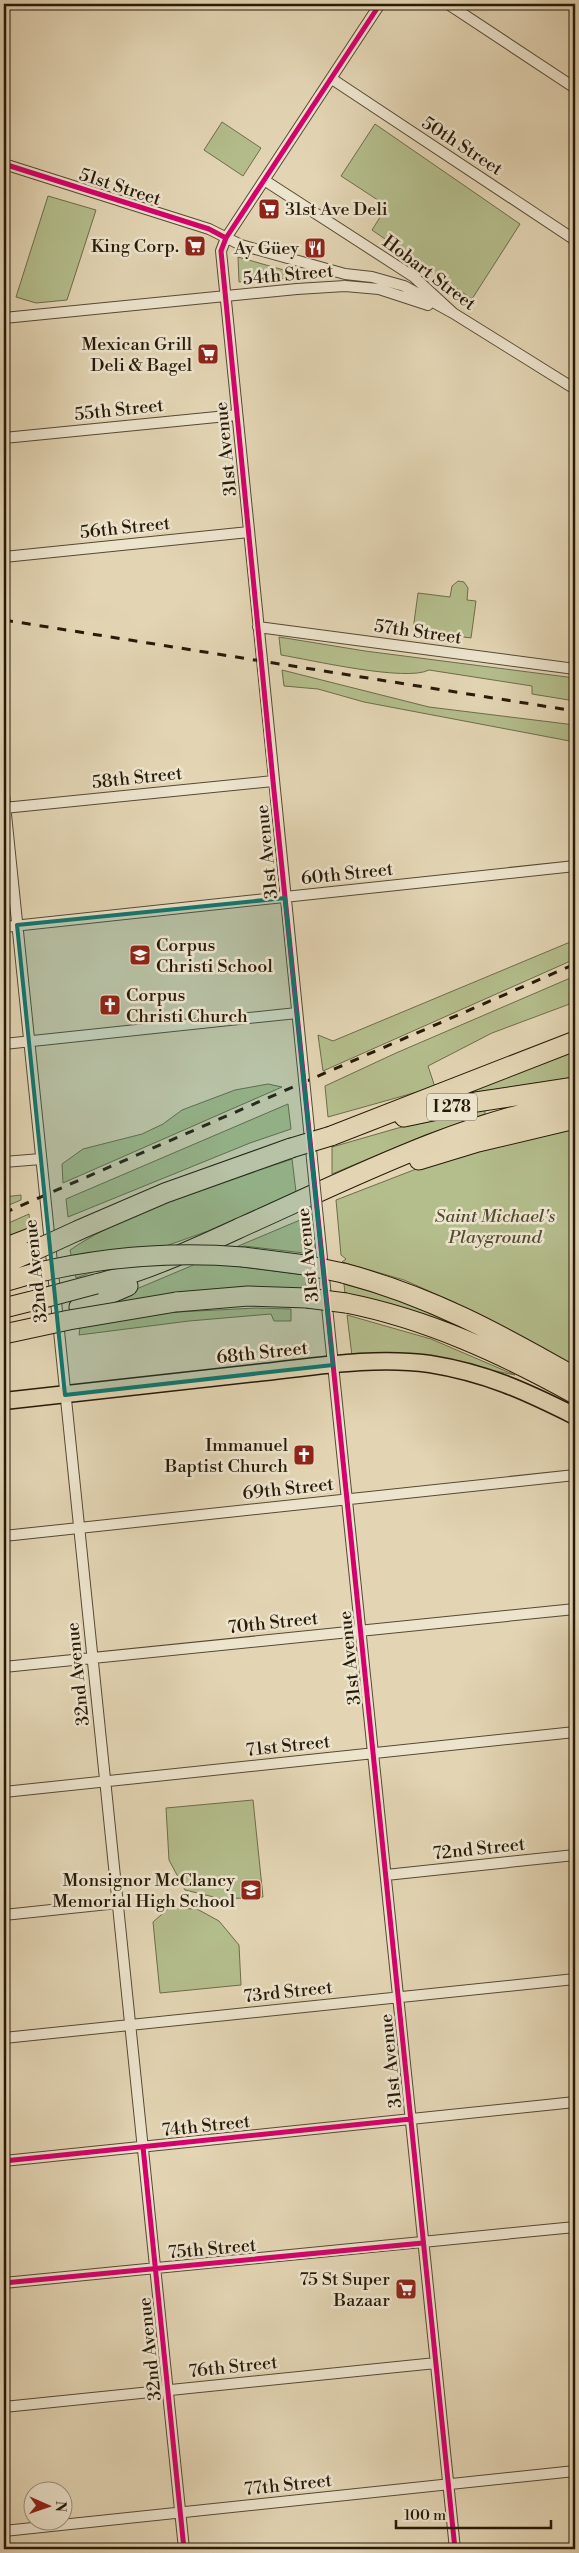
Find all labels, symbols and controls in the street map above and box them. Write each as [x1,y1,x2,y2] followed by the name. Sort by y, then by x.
[417,111,507,181] street label: 50th Street
[76,163,164,211] street label: 51st Street
[257,197,281,221] supermarket icon: 31st Ave Deli
[285,198,388,221] place label: 31st Ave Deli
[378,230,481,316] street label: Hobart Street
[183,234,207,258] supermarket icon: King Corp.
[91,235,179,258] place label: King Corp.
[303,236,327,260] restaurant icon: Ay Güey
[233,237,299,260] place label: Ay Güey
[242,260,335,290] street label: 54th Street
[81,333,193,377] place label: Mexican Grill Deli & Bagel
[196,342,220,366] supermarket icon: Mexican Grill Deli & Bagel
[73,394,165,426] street label: 55th Street
[210,401,242,497] street label: 31st Avenue
[79,512,172,544] street label: 56th Street
[373,614,464,650] street label: 57th Street
[91,762,184,794] street label: 58th Street
[251,804,283,900] street label: 31st Avenue
[300,858,395,890] street label: 60th Street
[156,934,273,978] place label: Corpus Christi School
[128,943,152,967] school or university icon: Corpus Christi School
[126,984,248,1028] place label: Corpus Christi Church
[98,993,122,1017] church icon: Corpus Christi Church
[427,1094,477,1120] road number: I 278
[435,1205,555,1249] park label: Saint Michael's Playground
[292,1207,324,1303] street label: 31st Avenue
[19,1218,53,1324] street label: 32nd Avenue
[215,1337,309,1369] street label: 68th Street
[164,1434,289,1478] place label: Immanuel Baptist Church
[292,1443,316,1467] church icon: Immanuel Baptist Church
[241,1473,335,1505] street label: 69th Street
[227,1607,320,1639] street label: 70th Street
[334,1610,366,1706] street label: 31st Avenue
[61,1621,95,1727] street label: 32nd Avenue
[245,1730,332,1762] street label: 71st Street
[432,1833,527,1865] street label: 72nd Street
[52,1869,236,1913] place label: Monsignor McClancy Memorial High School
[239,1878,263,1902] school or university icon: Monsignor McClancy Memorial High School
[242,1976,334,2008] street label: 73rd Street
[375,2013,407,2109] street label: 31st Avenue
[161,2110,252,2142] street label: 74th Street
[167,2234,258,2264] street label: 75th Street
[299,2268,390,2312] place label: 75 St Super Bazaar
[394,2277,418,2301] supermarket icon: 75 St Super Bazaar
[133,2296,167,2402] street label: 32nd Avenue
[187,2351,279,2383] street label: 76th Street
[243,2469,334,2501] street label: 77th Street
[22,2480,72,2530] north arrow
[396,2498,552,2530] scale bar
[51,2501,69,2512] text: N
[404,2506,446,2525] text: 100 m

